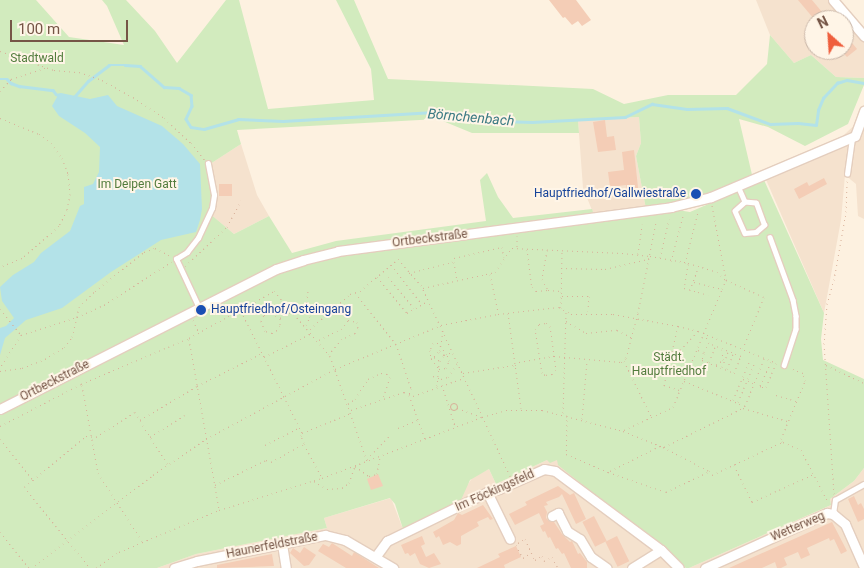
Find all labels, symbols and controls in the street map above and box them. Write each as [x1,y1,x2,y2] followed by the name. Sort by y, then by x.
[12,10,130,42] scale bar
[804,10,854,60] north arrow
[815,13,831,32] text: N
[18,20,60,38] text: 100 m
[10,52,64,66] park label: Stadtwald
[427,105,515,129] water label: Börnchenbach
[97,178,177,192] park label: Im Deipen Gatt
[534,187,686,201] place label: Hauptfriedhof/Gallwiestraße
[690,188,702,200] marker: Hauptfriedhof/Gallwiestraße
[391,227,469,251] street label: Ortbeckstraße
[211,303,351,317] place label: Hauptfriedhof/Osteingang
[195,304,207,316] marker: Hauptfriedhof/Osteingang
[632,351,706,379] park label: Städt. Hauptfriedhof
[18,357,92,405] street label: Ortbeckstraße
[453,467,537,515] street label: Im Föckingsfeld
[769,509,827,545] street label: Wetterweg
[225,530,319,562] street label: Haunerfeldstraße

